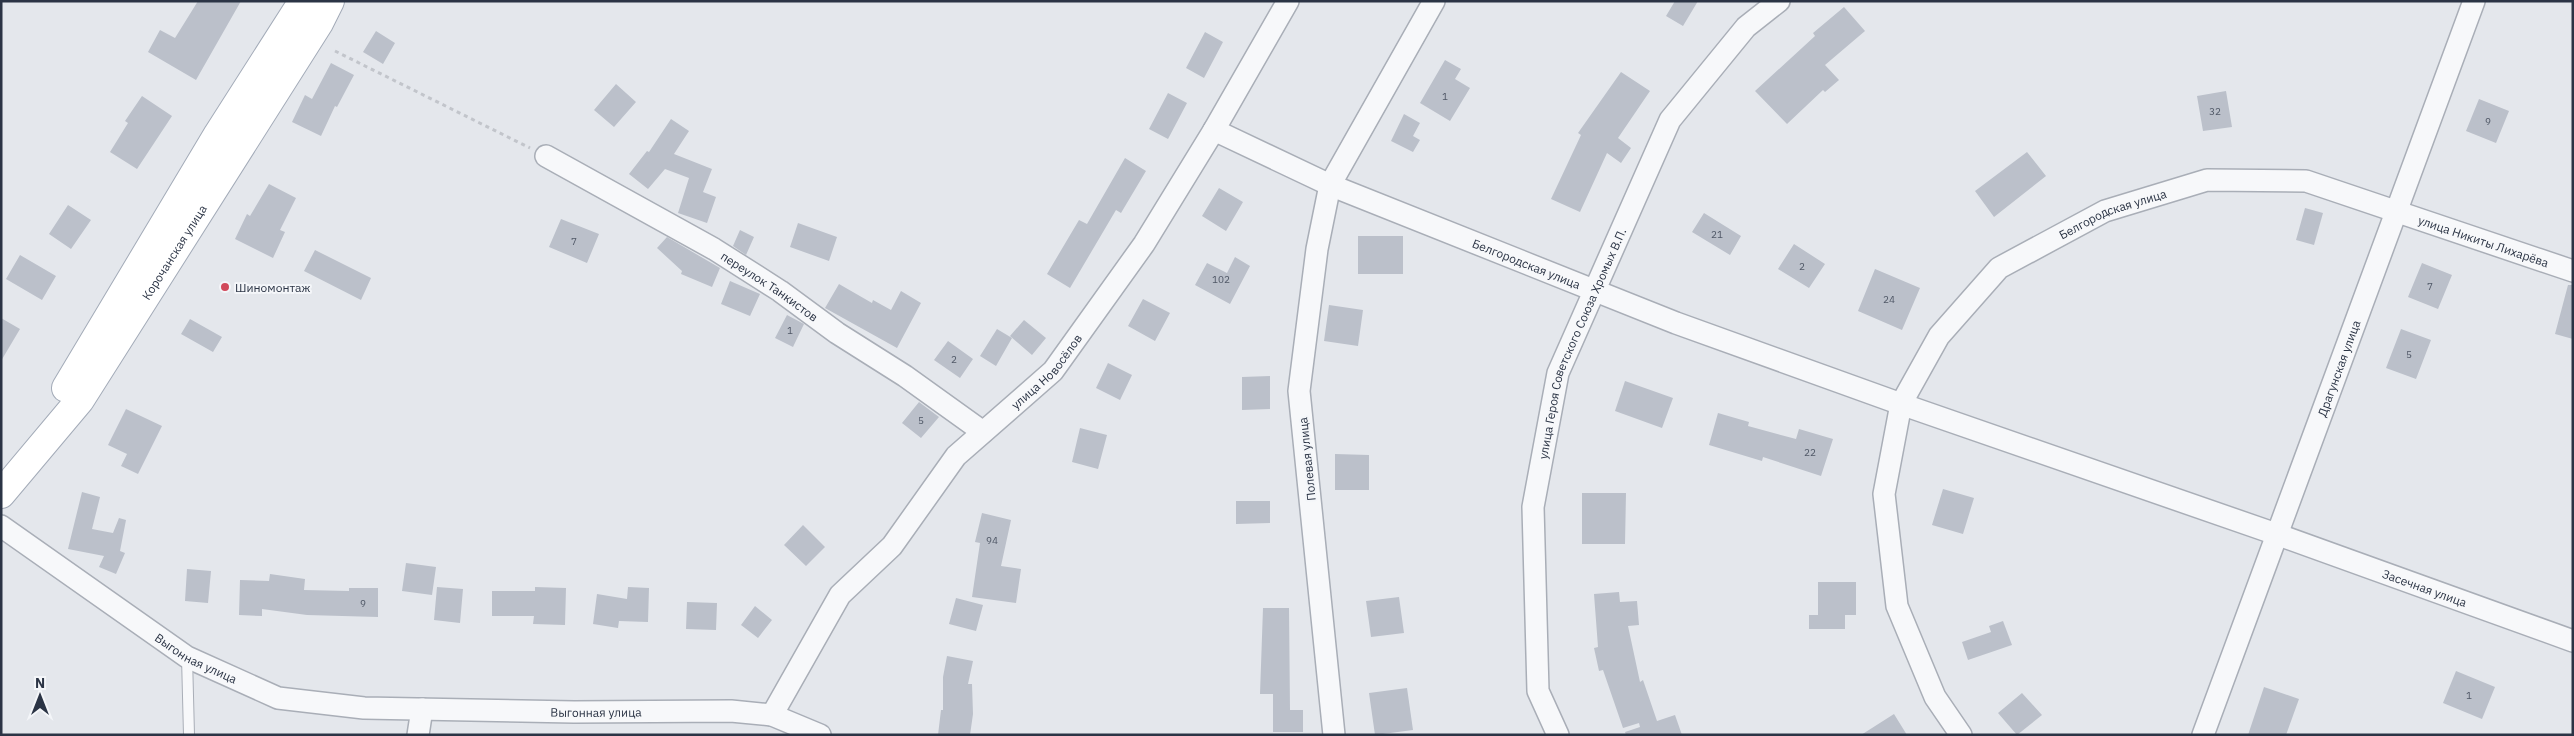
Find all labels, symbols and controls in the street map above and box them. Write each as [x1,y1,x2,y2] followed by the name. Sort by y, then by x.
[1442,90,1448,103] house number: 1
[2209,105,2221,118] house number: 32
[2485,115,2491,128] house number: 9
[2056,185,2169,242] street label: Белгородская улица
[138,201,210,302] street label: Корочанская улица
[2416,212,2551,270] street label: улица Никиты Лихарёва
[1535,226,1629,460] street label: улица Героя Советского Союза Хромых В.П.
[1711,228,1723,241] house number: 21
[571,235,577,248] house number: 7
[1470,235,1583,292] street label: Белгородская улица
[718,248,821,324] street label: переулок Танкистов
[1799,260,1805,273] house number: 2
[1212,273,1230,286] house number: 102
[235,280,311,295] place label: Шиномонтаж
[2427,280,2433,293] house number: 7
[219,281,231,293] marker: Шиномонтаж
[1883,293,1895,306] house number: 24
[2314,317,2363,419] street label: Драгунская улица
[787,324,793,337] house number: 1
[1008,331,1085,412] street label: улица Новосёлов
[2406,348,2412,361] house number: 5
[951,353,957,366] house number: 2
[918,414,924,427] house number: 5
[1295,416,1319,502] street label: Полевая улица
[1804,446,1816,459] house number: 22
[986,534,998,547] house number: 94
[2381,566,2469,610] street label: Засечная улица
[360,597,366,610] house number: 9
[152,629,240,686] street label: Выгонная улица
[15,671,65,721] north arrow
[35,674,45,692] text: N
[2466,689,2472,702] house number: 1
[550,704,642,720] street label: Выгонная улица

